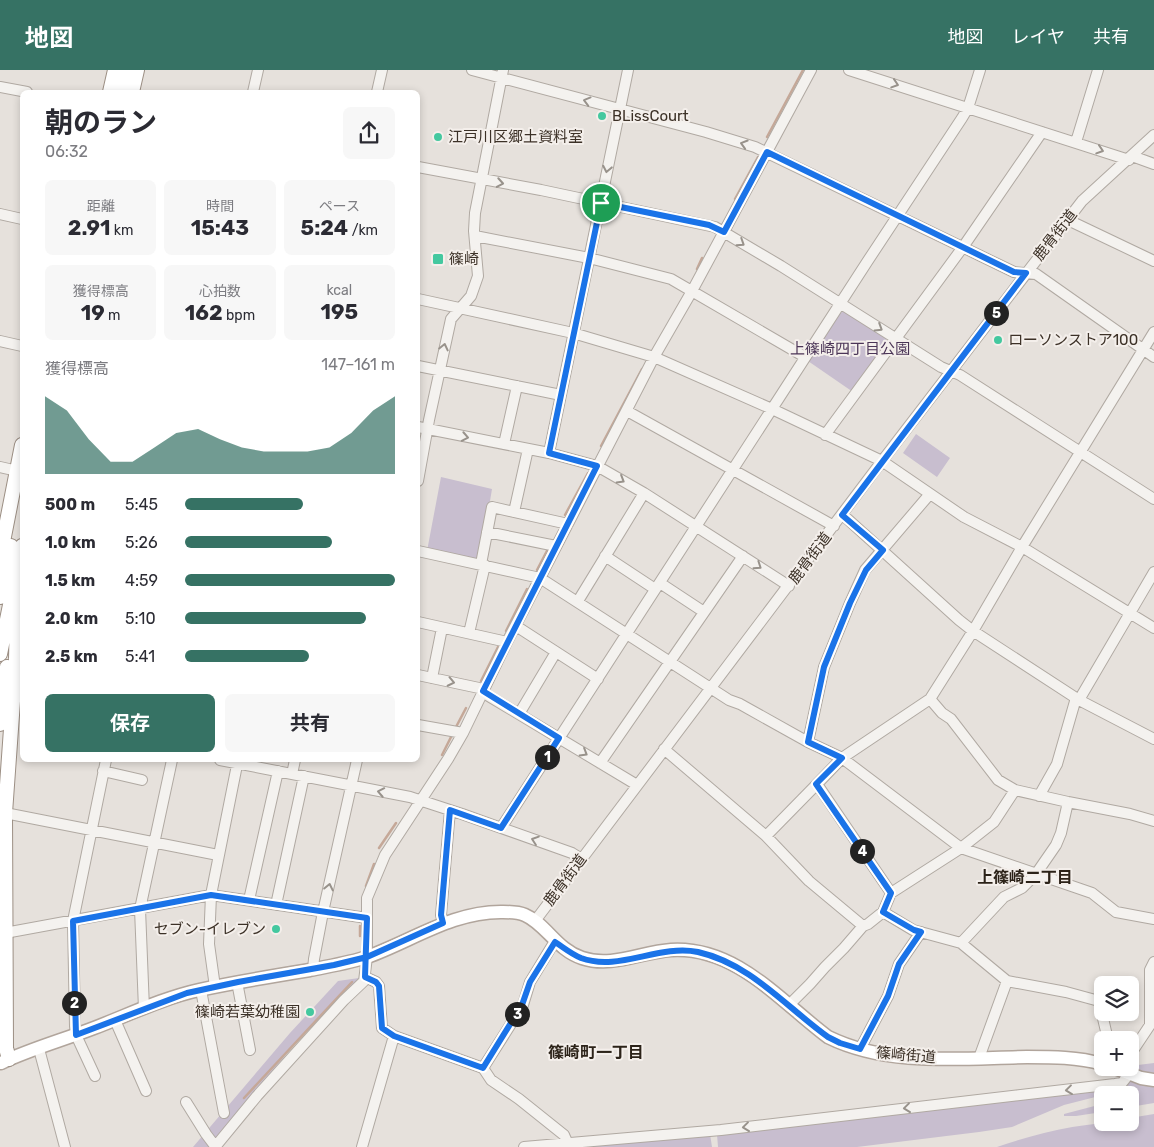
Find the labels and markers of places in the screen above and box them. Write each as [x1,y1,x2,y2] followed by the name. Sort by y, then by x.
[612,107,689,125] place label: BLissCourt
[596,110,608,122] marker: BLissCourt
[448,128,583,146] place label: 江戸川区郷土資料室
[432,131,444,143] marker: 江戸川区郷土資料室
[580,182,622,224] pin
[449,250,479,268] place label: 篠崎
[431,252,445,266] marker: 篠崎
[984,300,1008,326] pin: 5
[1008,331,1138,349] place label: ローソンストア100
[992,334,1004,346] marker: ローソンストア100
[534,744,560,770] pin: 1
[850,838,874,864] pin: 4
[154,920,266,938] place label: セブン-イレブン
[270,923,282,935] marker: セブン-イレブン
[62,990,86,1016] pin: 2
[504,1002,530,1026] pin: 3
[195,1003,300,1021] place label: 篠崎若葉幼稚園
[304,1006,316,1018] marker: 篠崎若葉幼稚園

